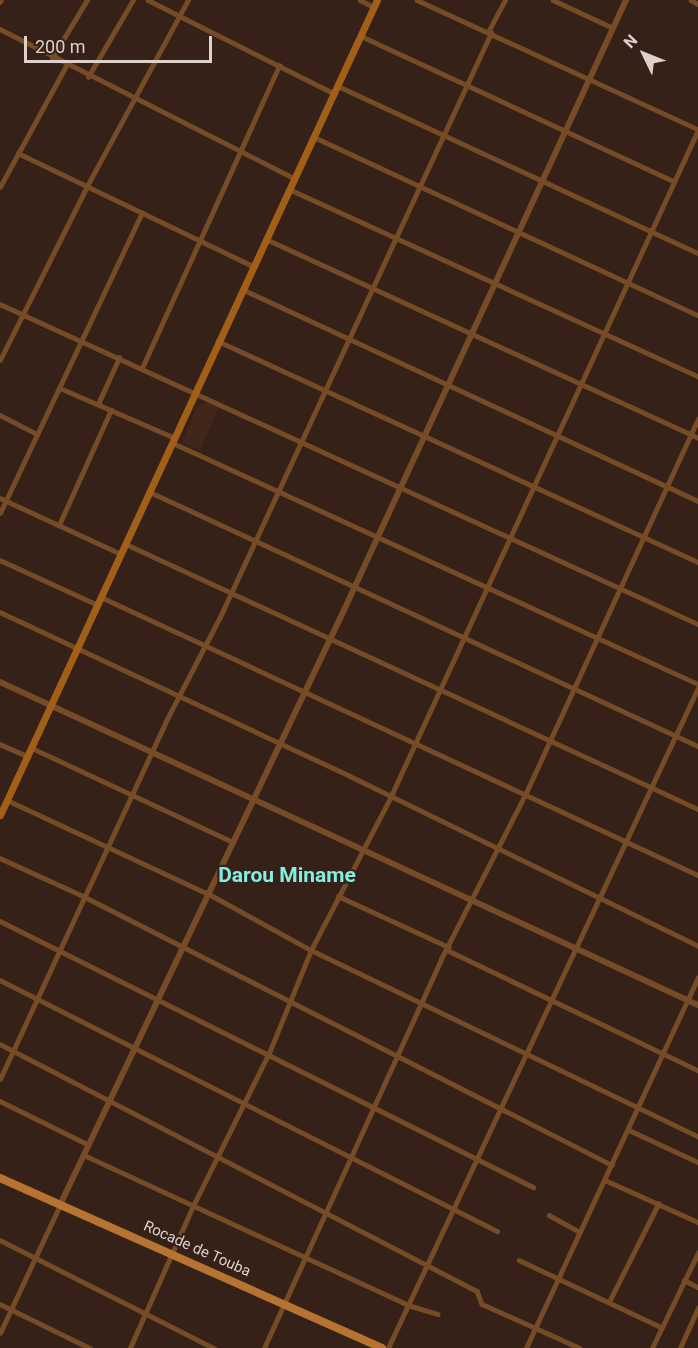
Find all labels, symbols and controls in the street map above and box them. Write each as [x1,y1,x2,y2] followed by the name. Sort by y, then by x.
[27,24,214,62] scale bar
[614,24,674,84] north arrow
[620,31,641,52] text: N
[35,36,86,57] text: 200 m
[218,862,356,888] district label: Darou Miname
[140,1217,254,1281] street label: Rocade de Touba

